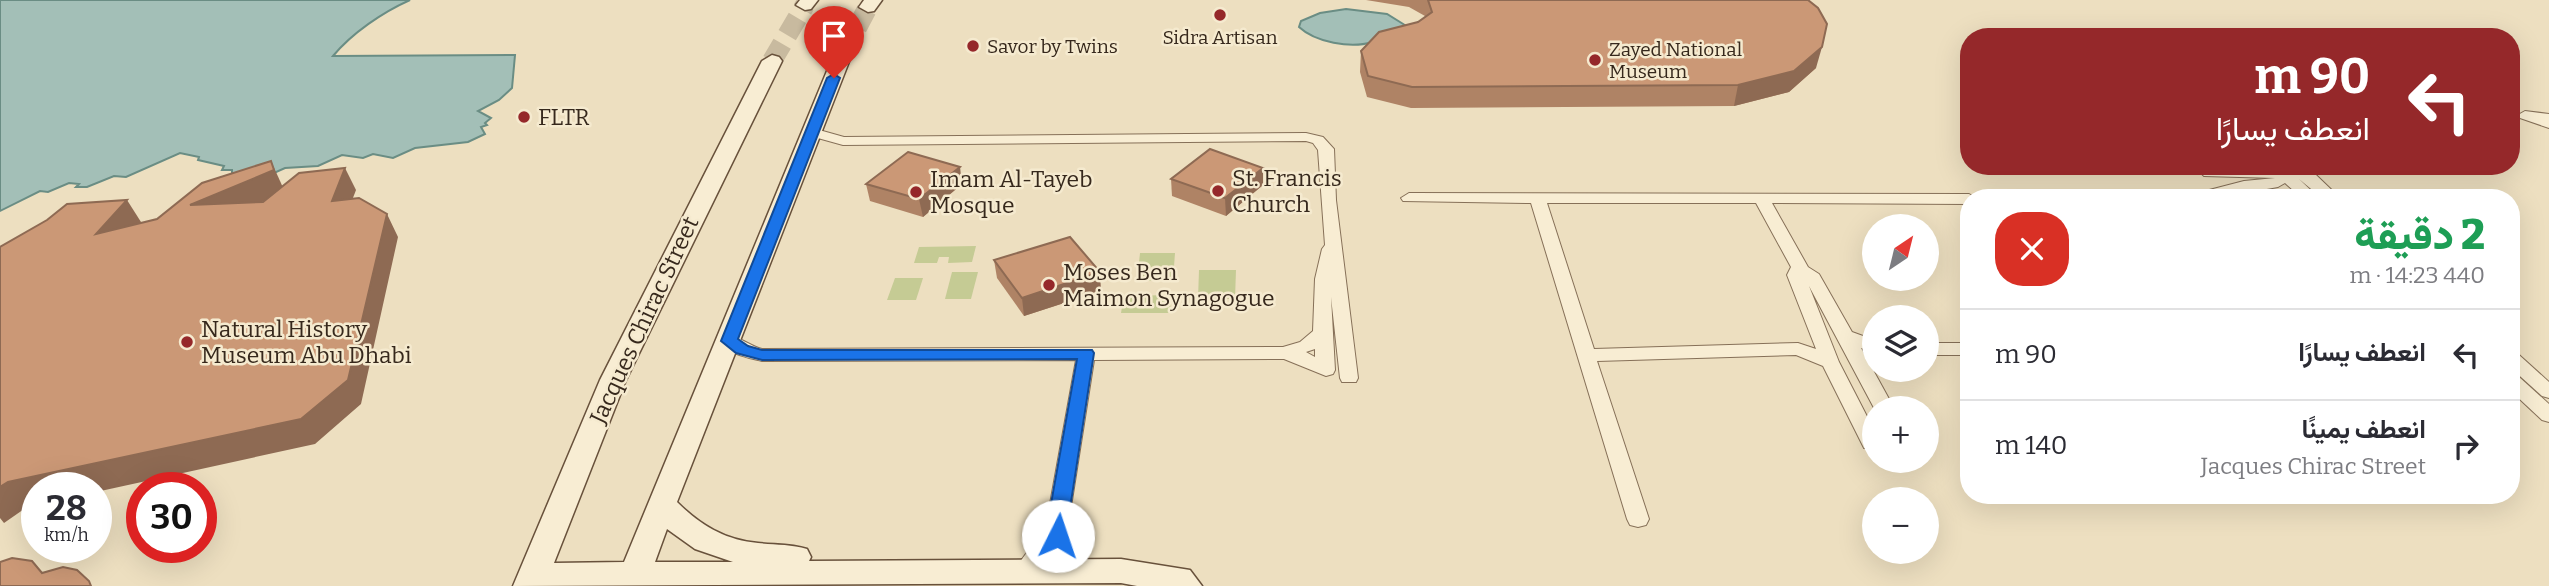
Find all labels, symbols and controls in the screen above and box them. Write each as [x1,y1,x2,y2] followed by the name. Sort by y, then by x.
[804,6,864,78] pin
[1212,7,1228,23] marker: Sidra Artisan
[815,17,853,55] icon: arrive
[1162,26,1278,49] place label: Sidra Artisan
[987,35,1118,58] place label: Savor by Twins
[965,38,981,54] marker: Savor by Twins
[1609,38,1742,83] place label: Zayed National Museum
[2254,47,2370,106] text: 90 m
[1587,52,1603,68] marker: Zayed National Museum
[2394,56,2485,147] icon: left
[538,103,590,131] place label: FLTR
[516,109,532,125] marker: FLTR
[2216,110,2370,148] text: انعطف يسارًا
[1232,164,1342,218] place label: St. Francis Church
[930,165,1093,219] place label: Imam Al-Tayeb Mosque
[1210,183,1226,199] marker: St. Francis Church
[908,184,924,200] marker: Imam Al-Tayeb Mosque
[2354,210,2485,260] text: 2 دقيقة
[583,212,704,429] street label: Jacques Chirac Street
[1995,212,2069,286] button: close
[1862,214,1939,290] north arrow
[1862,214,1939,564] map controls
[1063,258,1275,312] place label: Moses Ben Maimon Synagogue
[2349,261,2485,289] text: 440 m · 14:23
[1041,277,1057,293] marker: Moses Ben Maimon Synagogue
[1862,305,1939,382] button: layers
[201,315,412,369] place label: Natural History Museum Abu Dhabi
[179,334,195,350] marker: Natural History Museum Abu Dhabi
[2447,336,2485,374] icon: left
[2298,337,2426,368] text: انعطف يسارًا
[1995,339,2057,370] text: 90 m
[1862,396,1939,473] button: +
[2301,414,2426,445] text: انعطف يمينًا
[2447,427,2485,465] icon: right
[1995,430,2067,461] text: 140 m
[2201,452,2426,480] text: Jacques Chirac Street
[126,472,217,563] speed limit sign: 30
[46,487,87,529] text: 28
[1862,487,1939,564] button: −
[1021,499,1095,573] position arrow
[44,524,89,546] text: km/h

